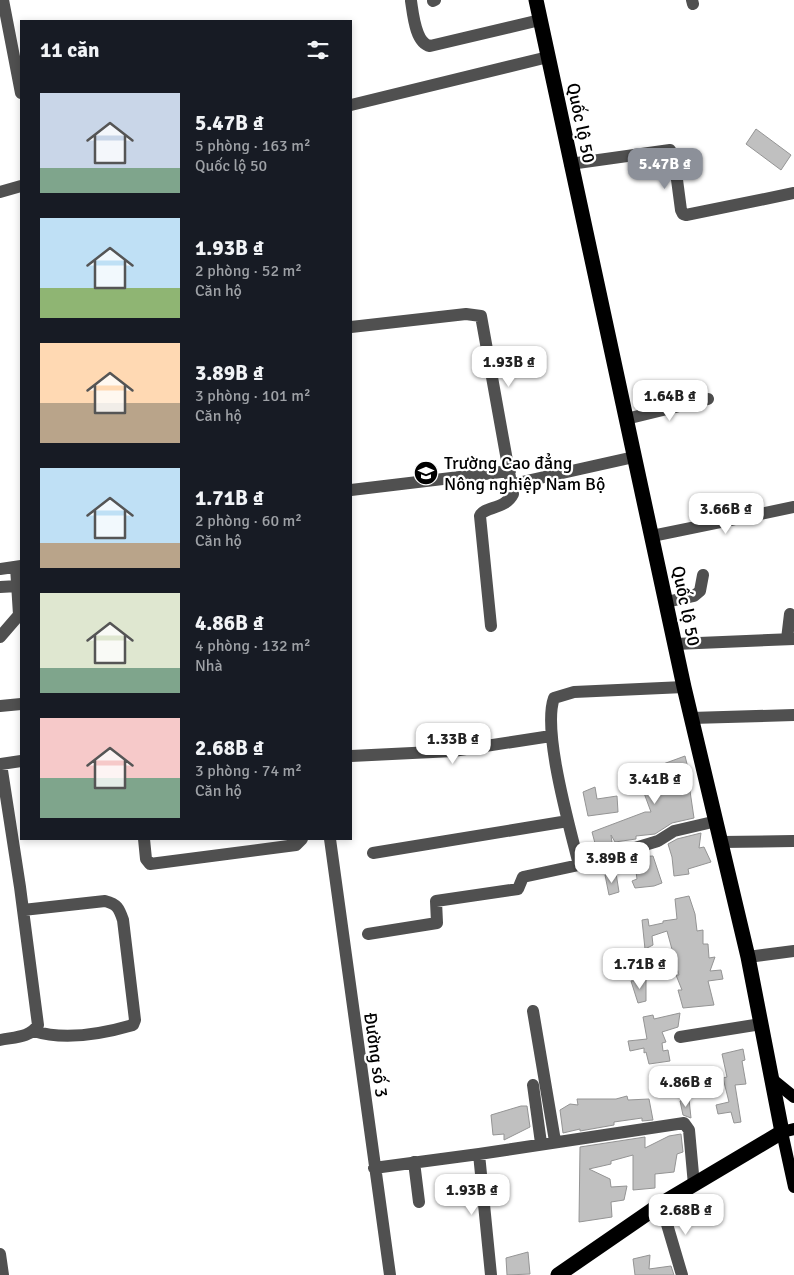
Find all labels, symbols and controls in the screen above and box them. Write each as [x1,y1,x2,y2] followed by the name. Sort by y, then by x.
[304,36,332,64] icon: filters
[40,37,100,63] text: 11 căn
[562,81,600,165] street label: Quốc lộ 50
[195,110,264,136] text: 5.47B ₫
[80,113,140,173] icon: home
[195,136,311,156] text: 5 phòng · 163 m²
[619,148,711,190] pin: 5.47B ₫
[639,154,691,174] text: 5.47B ₫
[195,156,267,176] text: Quốc lộ 50
[195,235,264,261] text: 1.93B ₫
[80,238,140,298] icon: home
[195,261,302,281] text: 2 phòng · 52 m²
[195,281,242,301] text: Căn hộ
[463,346,555,388] pin: 1.93B ₫
[483,352,535,372] text: 1.93B ₫
[195,360,264,386] text: 3.89B ₫
[80,363,140,423] icon: home
[624,380,716,422] pin: 1.64B ₫
[195,386,311,406] text: 3 phòng · 101 m²
[644,386,696,406] text: 1.64B ₫
[195,406,242,426] text: Căn hộ
[444,452,605,495] place label: Trường Cao đẳng Nông nghiệp Nam Bộ
[413,460,439,486] school or university icon: Trường Cao đẳng Nông nghiệp Nam Bộ
[195,485,264,511] text: 1.71B ₫
[80,488,140,548] icon: home
[680,492,772,535] pin: 3.66B ₫
[700,499,752,519] text: 3.66B ₫
[195,511,302,531] text: 2 phòng · 60 m²
[195,531,242,551] text: Căn hộ
[667,564,705,648] street label: Quốc lộ 50
[195,610,264,636] text: 4.86B ₫
[80,613,140,673] icon: home
[195,636,311,656] text: 4 phòng · 132 m²
[195,656,223,676] text: Nhà
[407,722,499,765] pin: 1.33B ₫
[427,729,479,749] text: 1.33B ₫
[195,735,264,761] text: 2.68B ₫
[80,738,140,798] icon: home
[195,761,302,781] text: 3 phòng · 74 m²
[609,762,701,805] pin: 3.41B ₫
[629,769,681,789] text: 3.41B ₫
[195,781,242,801] text: Căn hộ
[566,842,658,884] pin: 3.89B ₫
[586,848,638,868] text: 3.89B ₫
[594,948,686,990] pin: 1.71B ₫
[614,954,666,974] text: 1.71B ₫
[359,1011,393,1099] street label: Đường số 3
[640,1066,732,1108] pin: 4.86B ₫
[660,1072,712,1092] text: 4.86B ₫
[426,1174,518,1216] pin: 1.93B ₫
[446,1180,498,1200] text: 1.93B ₫
[640,1194,732,1236] pin: 2.68B ₫
[660,1200,712,1220] text: 2.68B ₫

